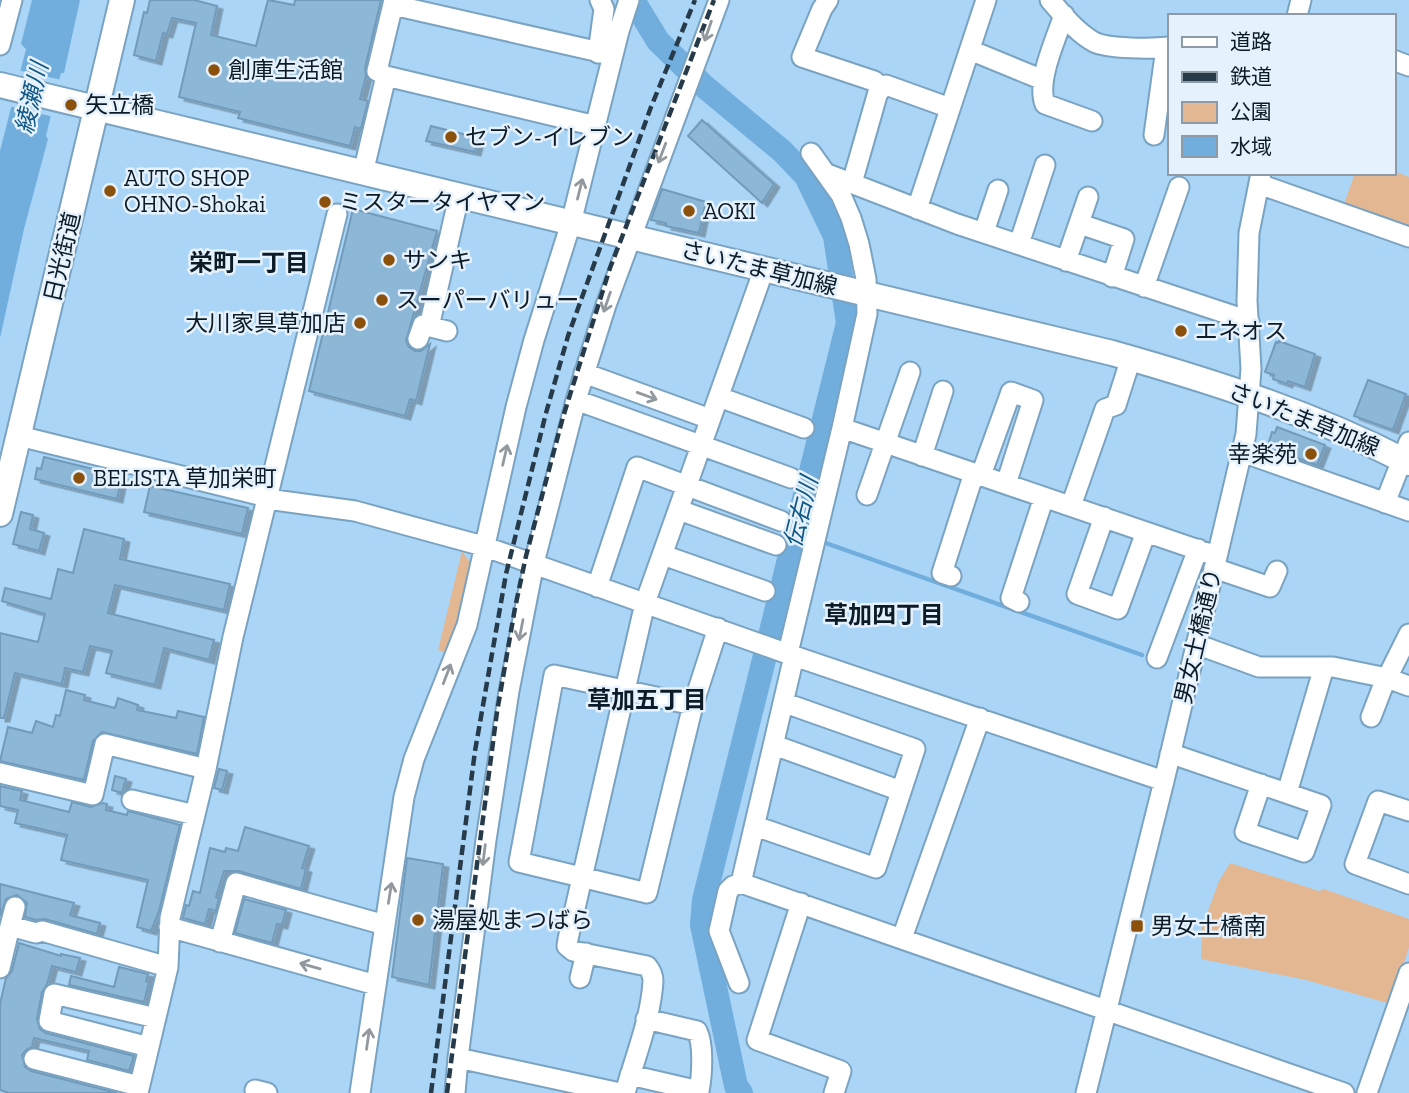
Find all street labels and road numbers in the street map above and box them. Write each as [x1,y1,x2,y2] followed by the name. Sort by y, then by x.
[38,209,86,305] street label: 日光街道
[678,235,840,301] street label: さいたま草加線
[1224,376,1384,462] street label: さいたま草加線
[1169,566,1227,706] street label: 男女土橋通り

